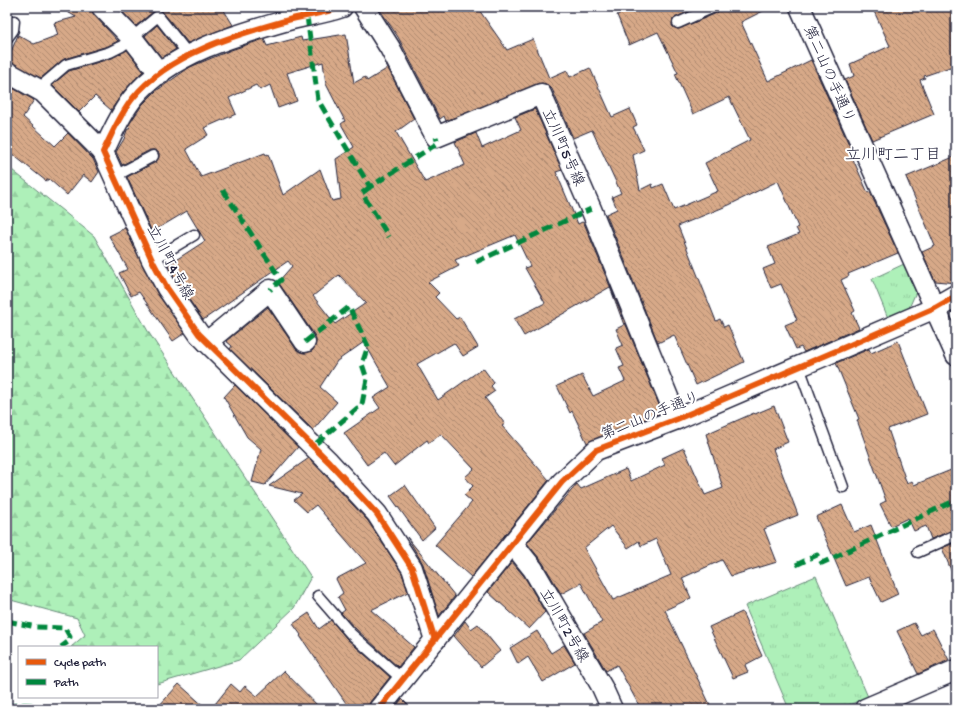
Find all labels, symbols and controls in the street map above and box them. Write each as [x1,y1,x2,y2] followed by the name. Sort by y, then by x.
[799,23,859,126] street label: 第二山の手通り
[537,106,588,189] street label: 立川町5号線
[845,146,941,166] district label: 立川町二丁目
[142,222,197,303] street label: 立川町4号線
[598,388,703,445] street label: 第二山の手通り
[535,585,593,666] street label: 立川町2号線
[18,646,158,698] legend
[54,657,107,671] text: Cycle path
[53,677,79,691] text: Path

